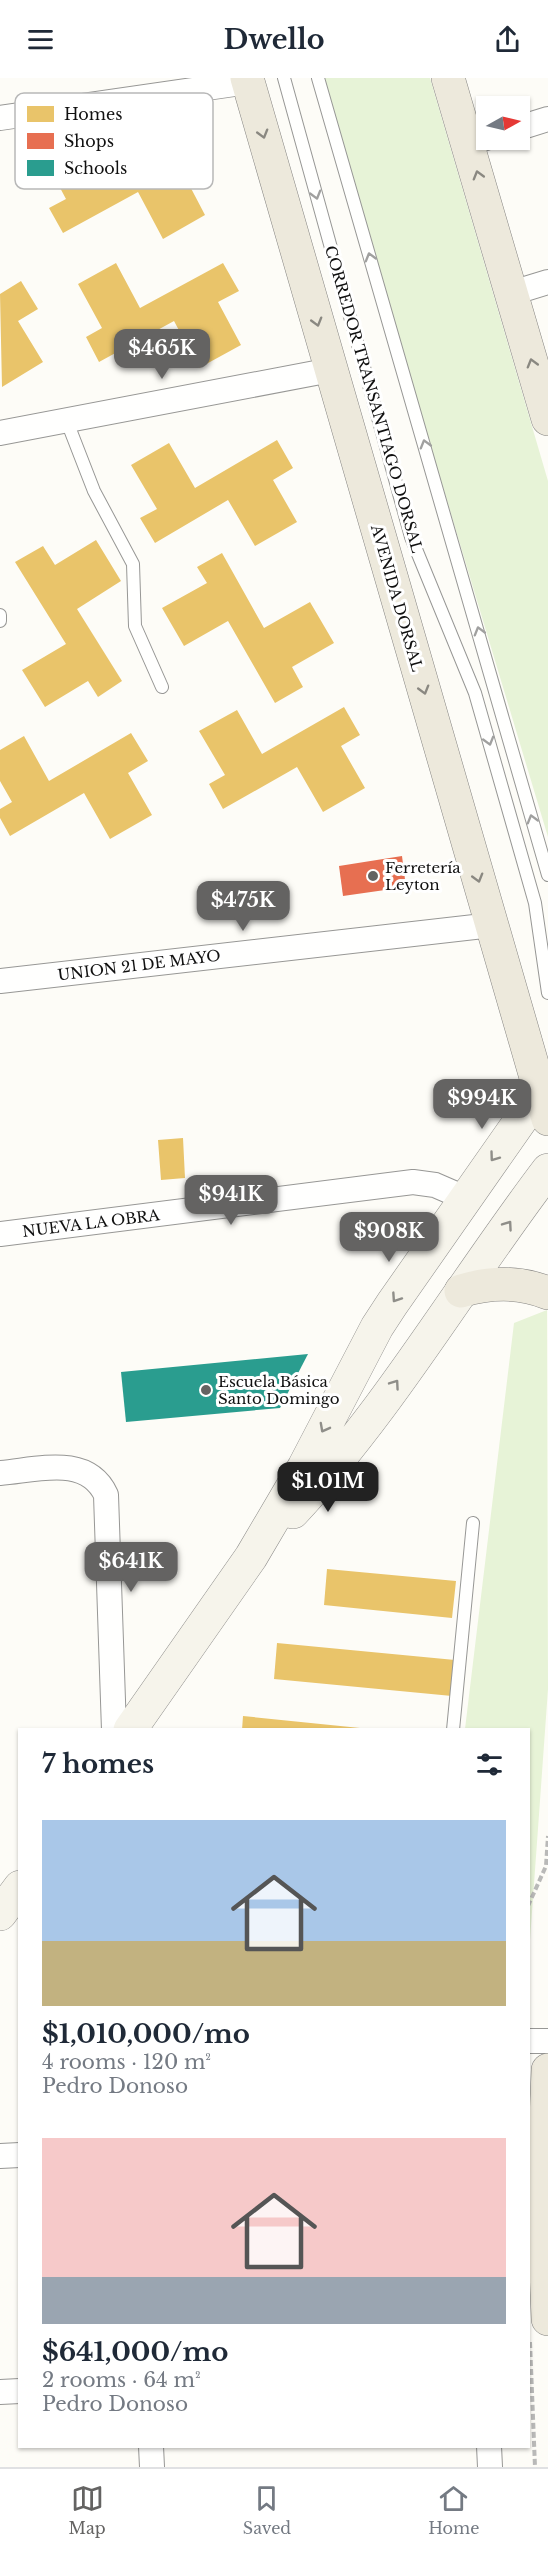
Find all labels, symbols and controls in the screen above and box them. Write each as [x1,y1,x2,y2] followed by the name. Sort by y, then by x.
[24,23,57,56] icon: menu
[223,23,325,56] text: Dwello
[491,23,524,56] icon: share
[15,93,213,189] legend
[476,96,530,150] north arrow
[476,96,530,150] map controls
[64,104,122,124] text: Homes
[256,128,268,139] one-way arrow
[64,131,114,151] text: Shops
[64,158,127,178] text: Schools
[473,170,485,181] one-way arrow
[309,189,321,200] one-way arrow
[321,243,427,555] street label: CORREDOR TRANSANTIAGO DORSAL
[365,252,377,263] one-way arrow
[310,316,322,326] one-way arrow
[120,329,204,380] pin: $465K
[128,336,196,360] text: $465K
[527,358,539,369] one-way arrow
[420,439,432,450] one-way arrow
[367,521,427,674] street label: AVENIDA DORSAL
[474,626,486,637] one-way arrow
[417,684,429,695] one-way arrow
[482,735,494,746] one-way arrow
[527,814,539,825] one-way arrow
[385,858,461,894] place label: Ferretería Leyton
[366,869,380,883] marker: Ferretería Leyton
[471,872,483,883] one-way arrow
[201,881,285,932] pin: $475K
[211,888,275,912] text: $475K
[56,946,222,984] street label: UNION 21 DE MAYO
[440,1079,524,1130] pin: $994K
[447,1086,517,1110] text: $994K
[490,1150,501,1161] one-way arrow
[189,1175,273,1226] pin: $941K
[199,1182,263,1206] text: $941K
[21,1205,161,1241] street label: NUEVA LA OBRA
[347,1212,431,1263] pin: $908K
[354,1219,424,1243] text: $908K
[501,1221,512,1232] one-way arrow
[392,1291,403,1302] one-way arrow
[218,1372,340,1408] place label: Escuela Básica Santo Domingo
[388,1380,399,1391] one-way arrow
[199,1383,213,1397] marker: Escuela Básica Santo Domingo
[320,1422,331,1432] one-way arrow
[279,1462,377,1513] pin: $1.01M
[291,1469,365,1493] text: $1.01M
[89,1542,173,1593] pin: $641K
[99,1549,163,1573] text: $641K
[42,1748,154,1780] text: 7 homes
[473,1748,506,1781] icon: filters
[220,1859,328,1967] icon: home
[42,2018,250,2050] text: $1,010,000/mo
[42,2050,211,2074] text: 4 rooms · 120 m²
[42,2074,188,2098] text: Pedro Donoso
[220,2177,328,2285] icon: home
[42,2336,228,2368] text: $641,000/mo
[42,2368,201,2392] text: 2 rooms · 64 m²
[42,2392,188,2416] text: Pedro Donoso
[69,2482,106,2538] tab: Map
[243,2482,291,2538] tab: Saved
[428,2482,479,2538] tab: Home

